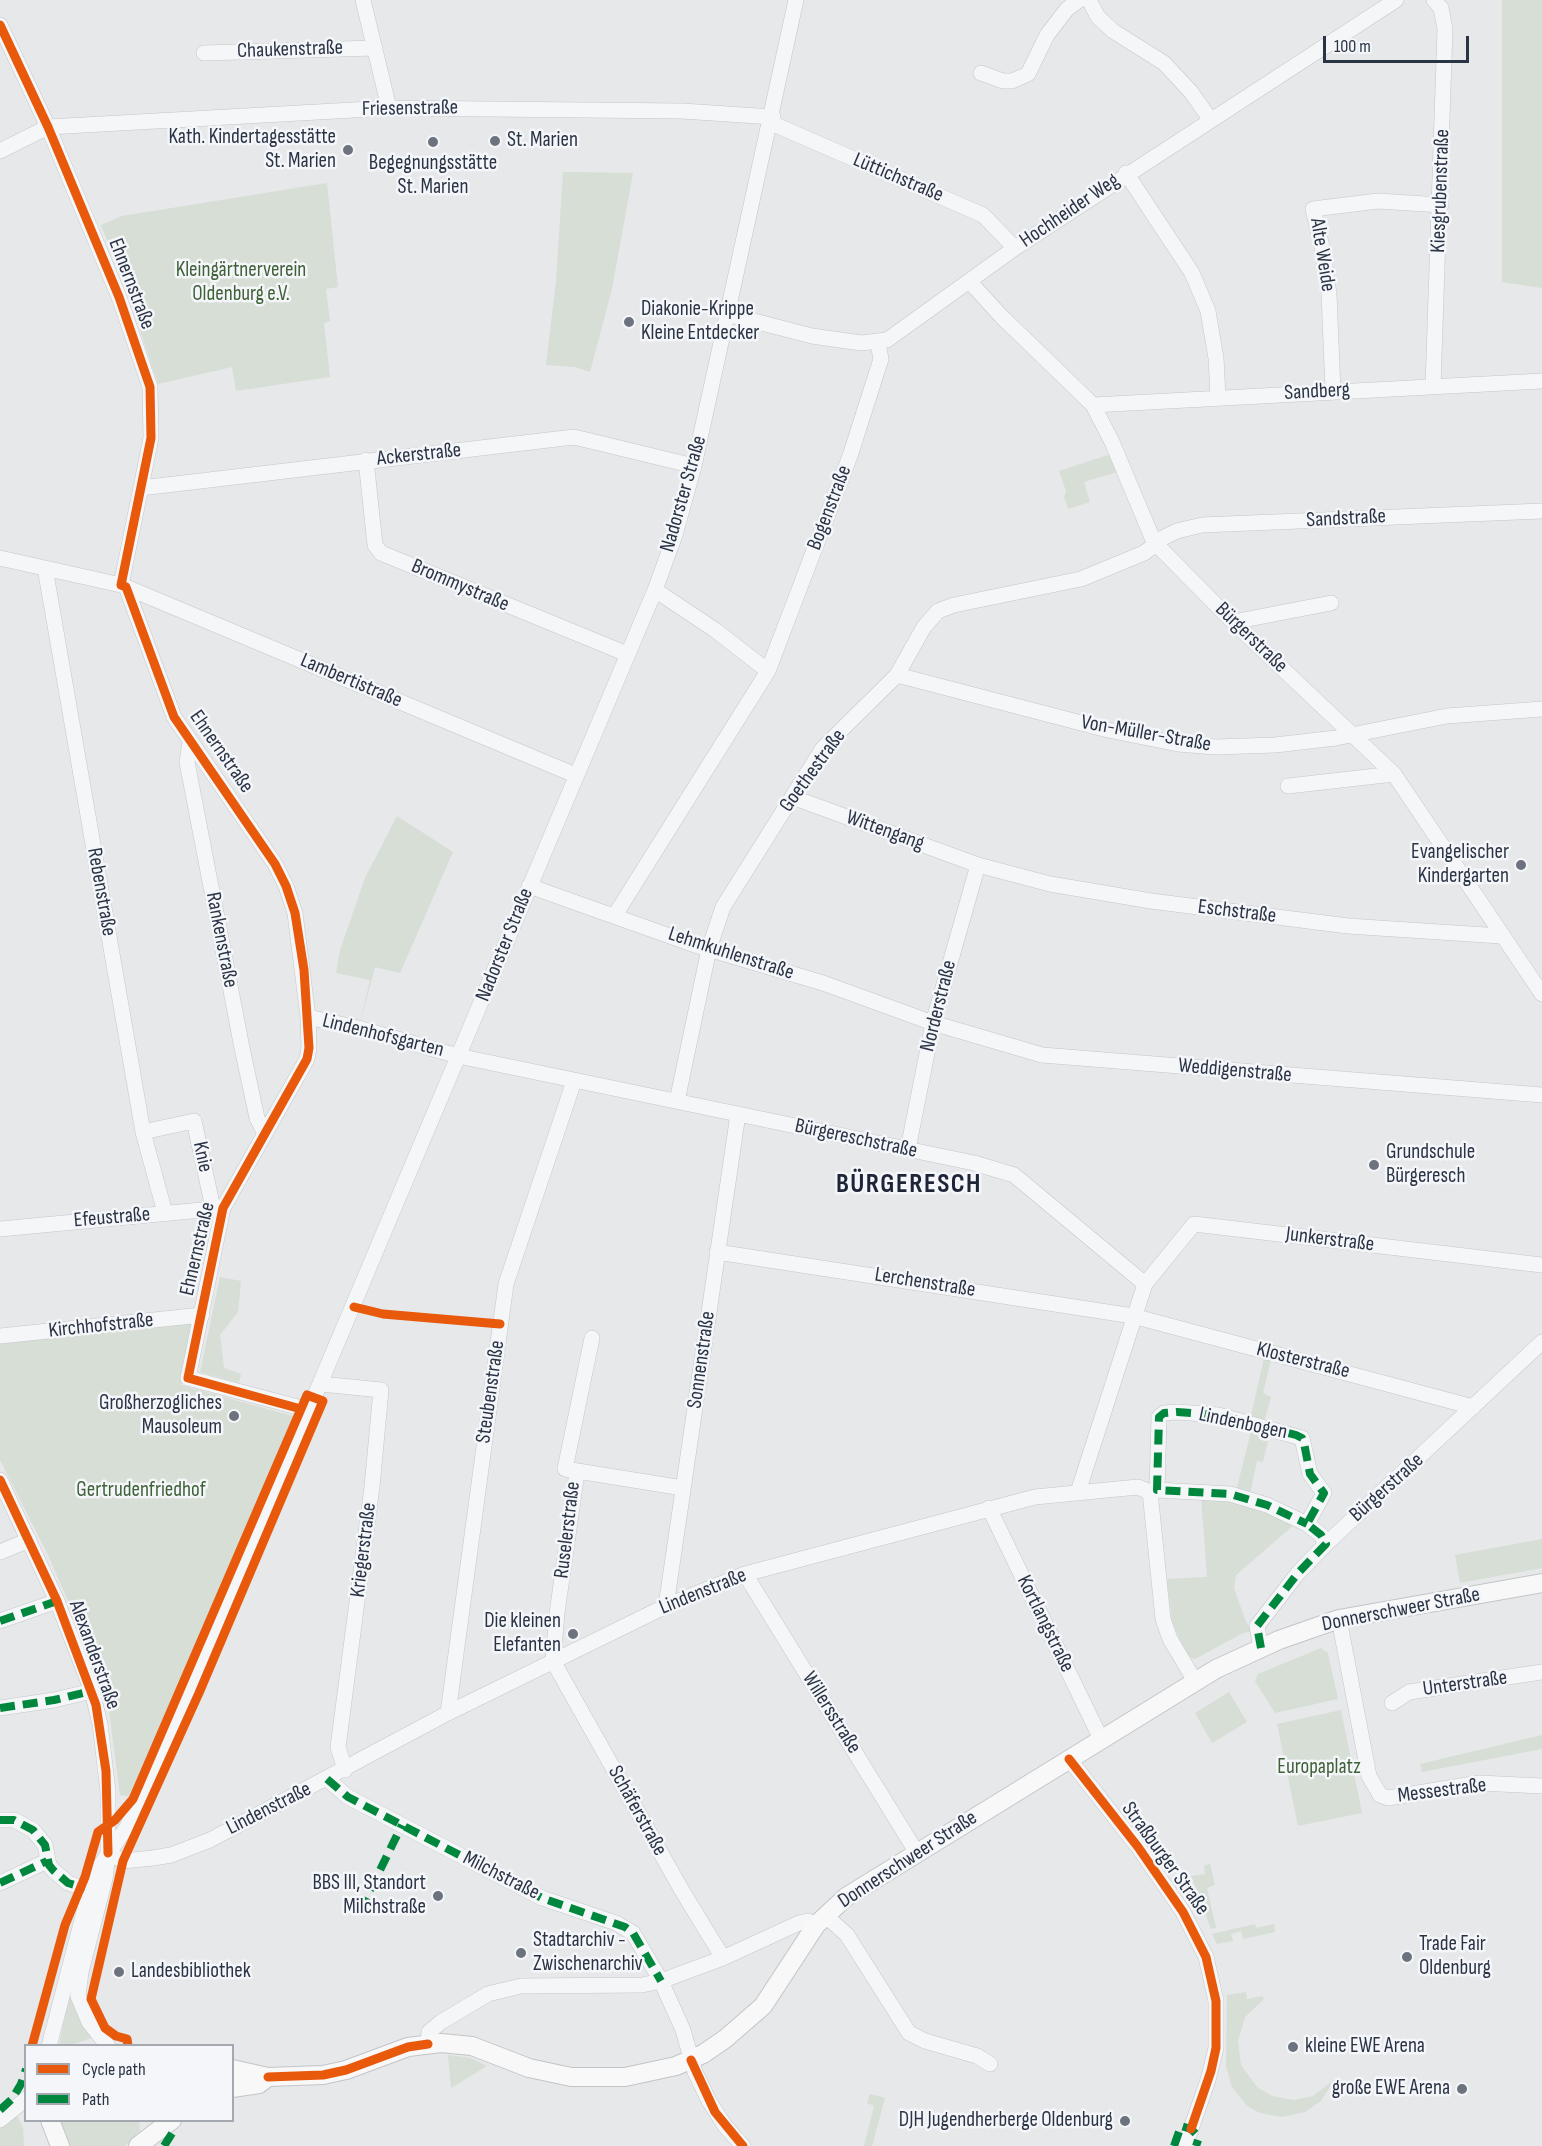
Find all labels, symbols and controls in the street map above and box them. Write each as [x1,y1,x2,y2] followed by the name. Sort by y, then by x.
[1326,24,1472,62] scale bar
[237,36,343,64] street label: Chaukenstraße
[1334,36,1371,57] text: 100 m
[362,96,458,122] street label: Friesenstraße
[168,125,336,175] place label: Kath. Kindertagesstätte St. Marien
[507,128,578,154] place label: St. Marien
[1426,129,1456,253] street label: Kiesgrubenstraße
[488,134,502,148] marker: St. Marien
[426,135,440,149] marker: Begegnungsstätte St. Marien
[341,143,355,157] marker: Kath. Kindertagesstätte St. Marien
[849,148,947,208] street label: Lüttichstraße
[369,151,497,201] place label: Begegnungsstätte St. Marien
[1015,168,1125,254] street label: Hochheider Weg
[1304,216,1340,294] street label: Alte Weide
[102,235,160,333] street label: Ehnernstraße
[176,258,306,308] park label: Kleingärtnerverein Oldenburg e.V.
[641,297,759,347] place label: Diakonie-Krippe Kleine Entdecker
[622,315,636,329] marker: Diakonie-Krippe Kleine Entdecker
[1283,378,1351,406] street label: Sandberg
[655,433,713,555] street label: Nadorster Straße
[376,438,462,472] street label: Ackerstraße
[802,462,858,554] street label: Bogenstraße
[1305,504,1387,534] street label: Sandstraße
[407,554,513,618] street label: Brommystraße
[1210,597,1292,679] street label: Bürgerstraße
[296,648,406,714] street label: Lambertistraße
[183,706,259,798] street label: Ehnernstraße
[1079,710,1213,758] street label: Von-Müller-Straße
[774,725,852,817] street label: Goethestraße
[843,805,927,857] street label: Wittengang
[1411,840,1509,890] place label: Evangelischer Kindergarten
[81,846,121,938] street label: Rebenstraße
[1514,858,1528,872] marker: Evangelischer Kindergarten
[471,885,539,1005] street label: Nadorster Straße
[199,890,243,990] street label: Rankenstraße
[1196,895,1278,929] street label: Eschstraße
[665,922,797,986] street label: Lehmkuhlenstraße
[916,958,962,1054] street label: Norderstraße
[320,1009,446,1063] street label: Lindenhofsgarten
[1177,1053,1293,1089] street label: Weddigenstraße
[793,1114,919,1164] street label: Bürgereschstraße
[186,1139,218,1175] street label: Knie
[1386,1140,1475,1190] place label: Grundschule Bürgeresch
[1367,1158,1381,1172] marker: Grundschule Bürgeresch
[836,1169,982,1201] district label: BÜRGERESCH
[175,1200,221,1298] street label: Ehnernstraße
[73,1202,151,1234] street label: Efeustraße
[1284,1222,1376,1258] street label: Junkerstraße
[873,1263,977,1303] street label: Lerchenstraße
[47,1308,155,1344] street label: Kirchhofstraße
[683,1310,721,1410] street label: Sonnenstraße
[1254,1337,1352,1385] street label: Klosterstraße
[471,1339,511,1445] street label: Steubenstraße
[99,1391,222,1441] place label: Großherzogliches Mausoleum
[1196,1402,1290,1446] street label: Lindenbogen
[227,1409,241,1423] marker: Großherzogliches Mausoleum
[1345,1448,1429,1528] street label: Bürgerstraße
[76,1478,206,1504] park label: Gertrudenfriedhof
[550,1480,586,1580] street label: Ruselerstraße
[346,1501,382,1599] street label: Kriegerstraße
[656,1563,750,1621] street label: Lindenstraße
[1011,1571,1079,1677] street label: Kortlangstraße
[1320,1582,1482,1638] street label: Donnerschweer Straße
[63,1597,125,1713] street label: Alexanderstraße
[484,1609,561,1659] place label: Die kleinen Elefanten
[566,1627,580,1641] marker: Die kleinen Elefanten
[1421,1666,1509,1702] street label: Unterstraße
[796,1667,866,1759] street label: Willersstraße
[1277,1755,1361,1781] park label: Europaplatz
[602,1762,672,1860] street label: Schäferstraße
[1396,1773,1488,1809] street label: Messestraße
[222,1777,316,1841] street label: Lindenstraße
[1116,1798,1214,1920] street label: Straßburger Straße
[834,1806,982,1914] street label: Donnerschweer Straße
[458,1846,544,1906] street label: Milchstraße
[312,1871,426,1921] place label: BBS III, Standort Milchstraße
[431,1889,445,1903] marker: BBS III, Standort Milchstraße
[533,1928,643,1978] place label: Stadtarchiv - Zwischenarchiv
[1419,1932,1491,1982] place label: Trade Fair Oldenburg
[514,1946,528,1960] marker: Stadtarchiv - Zwischenarchiv
[1400,1950,1414,1964] marker: Trade Fair Oldenburg
[131,1959,251,1985] place label: Landesbibliothek
[112,1965,126,1979] marker: Landesbibliothek
[1305,2034,1425,2060] place label: kleine EWE Arena
[1286,2040,1300,2054] marker: kleine EWE Arena
[24,2044,234,2122] legend
[82,2059,146,2080] text: Cycle path
[1332,2076,1450,2102] place label: große EWE Arena
[1455,2082,1469,2096] marker: große EWE Arena
[82,2089,110,2110] text: Path
[899,2108,1113,2134] place label: DJH Jugendherberge Oldenburg
[1118,2114,1132,2128] marker: DJH Jugendherberge Oldenburg

